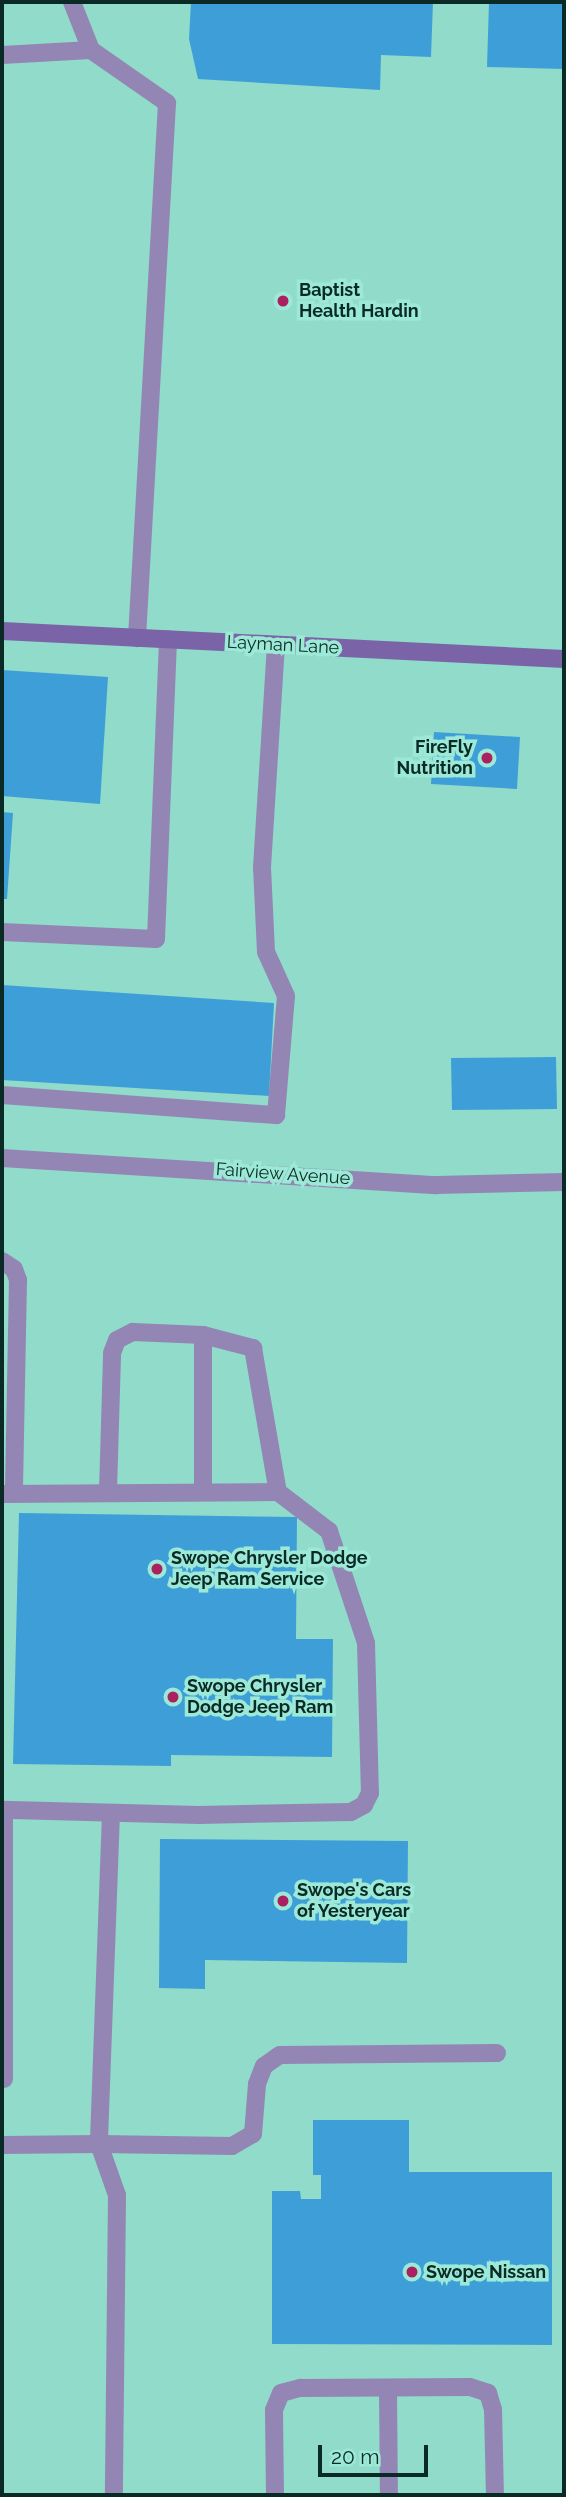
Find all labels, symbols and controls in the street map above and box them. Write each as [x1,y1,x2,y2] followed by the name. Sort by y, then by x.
[299,280,419,322] place label: Baptist Health Hardin
[273,291,293,311] marker: Baptist Health Hardin
[226,631,340,659] street label: Layman Lane
[396,737,473,780] place label: FireFly Nutrition
[479,750,495,766] marker: FireFly Nutrition
[215,1158,351,1190] street label: Fairview Avenue
[171,1548,368,1590] place label: Swope Chrysler Dodge Jeep Ram Service
[149,1561,165,1577] marker: Swope Chrysler Dodge Jeep Ram Service
[187,1676,334,1718] place label: Swope Chrysler Dodge Jeep Ram
[165,1689,181,1705] marker: Swope Chrysler Dodge Jeep Ram
[297,1880,411,1923] place label: Swope's Cars of Yesteryear
[275,1893,291,1909] marker: Swope's Cars of Yesteryear
[426,2261,546,2283] place label: Swope Nissan
[404,2264,420,2280] marker: Swope Nissan
[321,2430,431,2474] scale bar
[331,2444,379,2469] text: 20 m

